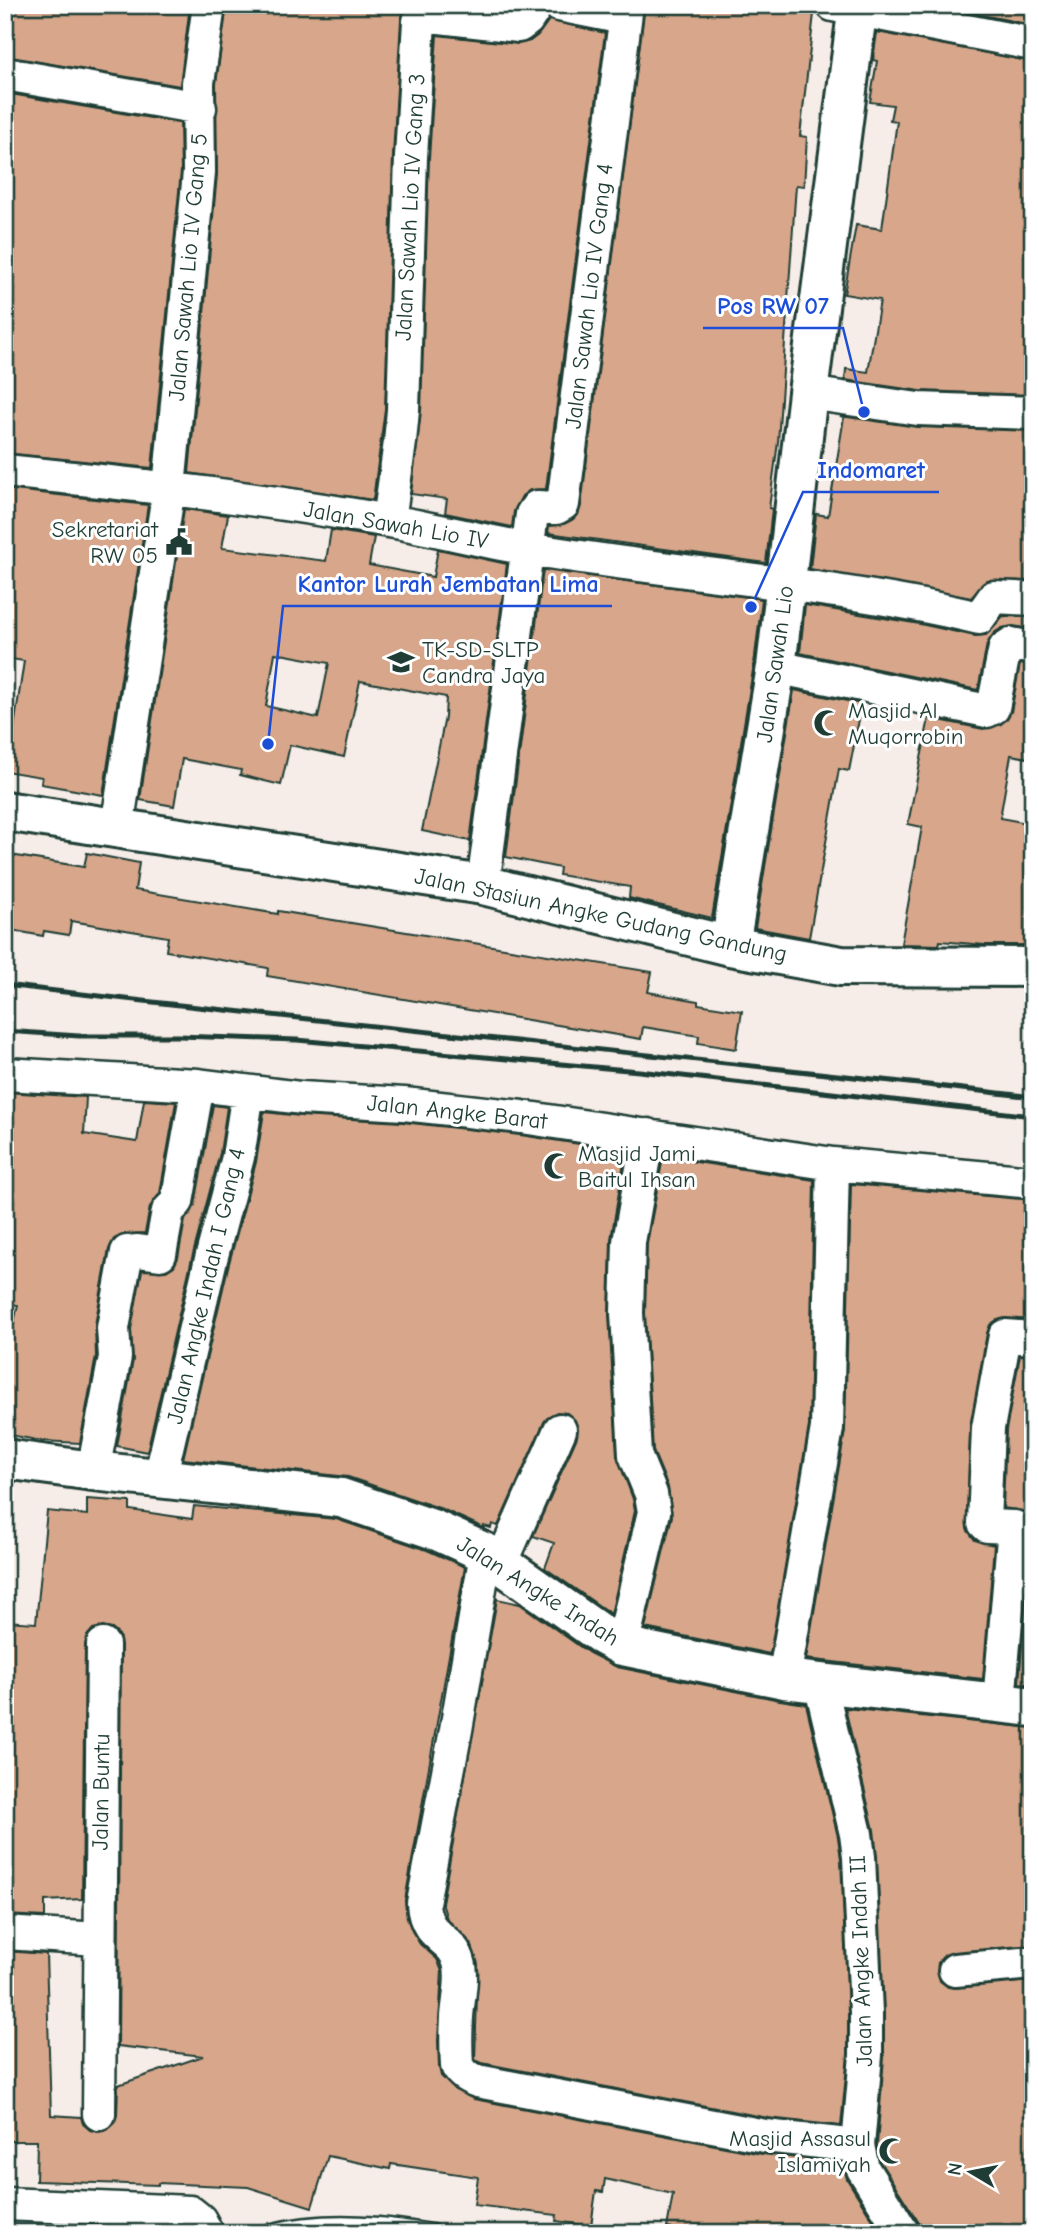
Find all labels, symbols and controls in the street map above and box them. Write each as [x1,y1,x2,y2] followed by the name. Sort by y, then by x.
[390,73,430,341] street label: Jalan Sawah Lio IV Gang 3
[163,132,213,402] street label: Jalan Sawah Lio IV Gang 5
[559,162,619,430] street label: Jalan Sawah Lio IV Gang 4
[703,283,843,328] callout: Pos RW 07
[717,292,829,320] text: Pos RW 07
[803,447,939,492] callout: Indomaret
[817,456,926,484] text: Indomaret
[301,495,491,555] street label: Jalan Sawah Lio IV
[52,516,159,569] place label: Sekretariat RW 05
[164,527,194,557] public building icon: Sekretariat RW 05
[283,561,612,606] callout: Kantor Lurah Jembatan Lima
[297,570,599,598] text: Kantor Lurah Jembatan Lima
[751,584,799,744] street label: Jalan Sawah Lio
[422,636,545,689] place label: TK-SD-SLTP Candra Jaya
[386,647,416,677] school or university icon: TK-SD-SLTP Candra Jaya
[848,697,963,750] place label: Masjid Al Muqorrobin
[812,708,842,738] mosque icon: Masjid Al Muqorrobin
[412,862,790,968] street label: Jalan Stasiun Angke Gudang Gandung
[366,1089,550,1135] street label: Jalan Angke Barat
[578,1140,696,1193] place label: Masjid Jami Baitul Ihsan
[161,1145,251,1427] street label: Jalan Angke Indah I Gang 4
[542,1151,572,1181] mosque icon: Masjid Jami Baitul Ihsan
[452,1530,624,1652] street label: Jalan Angke Indah
[86,1733,116,1851] street label: Jalan Buntu
[844,1855,878,2067] street label: Jalan Angke Indah II
[729,2125,871,2178] place label: Masjid Assasul Islamiyah
[877,2136,907,2166] mosque icon: Masjid Assasul Islamiyah
[936,2136,1006,2206] north arrow
[943,2161,967,2177] text: N

